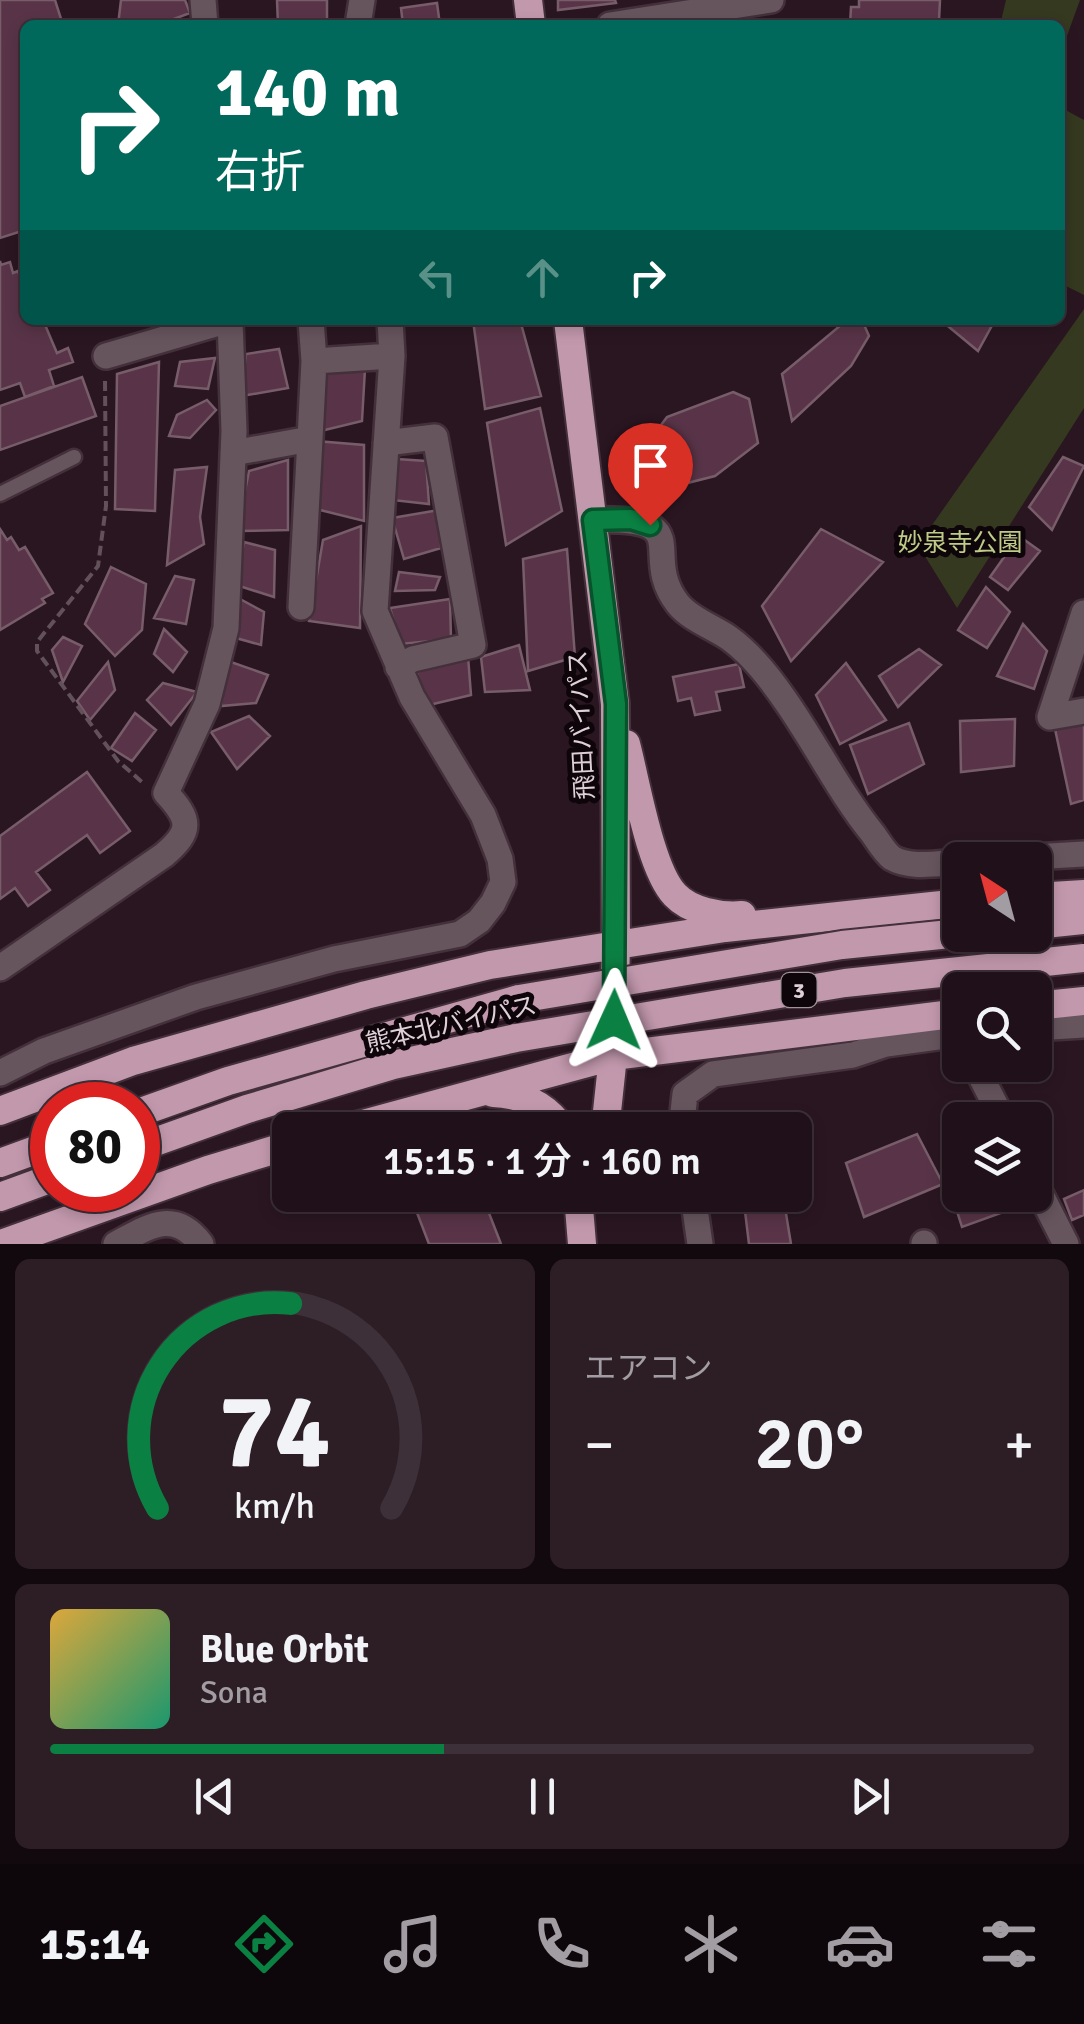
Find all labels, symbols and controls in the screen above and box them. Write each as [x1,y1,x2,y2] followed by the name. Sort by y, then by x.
[215,49,400,135] text: 140 m
[50,60,180,190] icon: right
[215,145,305,200] text: 右折
[410,250,465,305] icon: left
[515,250,570,305] icon: ahead
[620,250,675,305] icon: right
[608,423,693,526] pin
[623,438,678,493] icon: arrive
[897,527,1023,558] park label: 妙泉寺公園
[562,650,600,800] street label: 飛田バイパス
[942,842,1052,952] north arrow
[942,842,1052,1212] map controls
[562,968,666,1072] position arrow
[942,972,1052,1082] button: search
[782,973,816,1007] road number: 3
[362,989,540,1059] street label: 熊本北バイパス
[30,1082,160,1212] speed limit sign: 80
[942,1102,1052,1212] button: layers
[383,1138,701,1185] text: 15:15 · 1 分 · 160 m
[585,1349,713,1388] text: エアコン
[219,1368,331,1496] text: 74
[754,1397,864,1490] text: 20°
[585,1411,614,1479] text: −
[1004,1411,1034,1479] text: +
[234,1484,315,1528] text: km/h
[200,1626,369,1673] text: Blue Orbit
[200,1673,268,1712] text: Sona
[187,1769,242,1824] icon: previous
[515,1769,570,1824] icon: pause
[843,1769,898,1824] icon: next
[229,1909,299,1979] icon: directions
[378,1909,448,1979] icon: music
[527,1909,597,1979] icon: phone
[676,1909,746,1979] icon: climate
[825,1909,895,1979] icon: car
[974,1909,1044,1979] icon: filters
[40,1917,150,1972] text: 15:14

